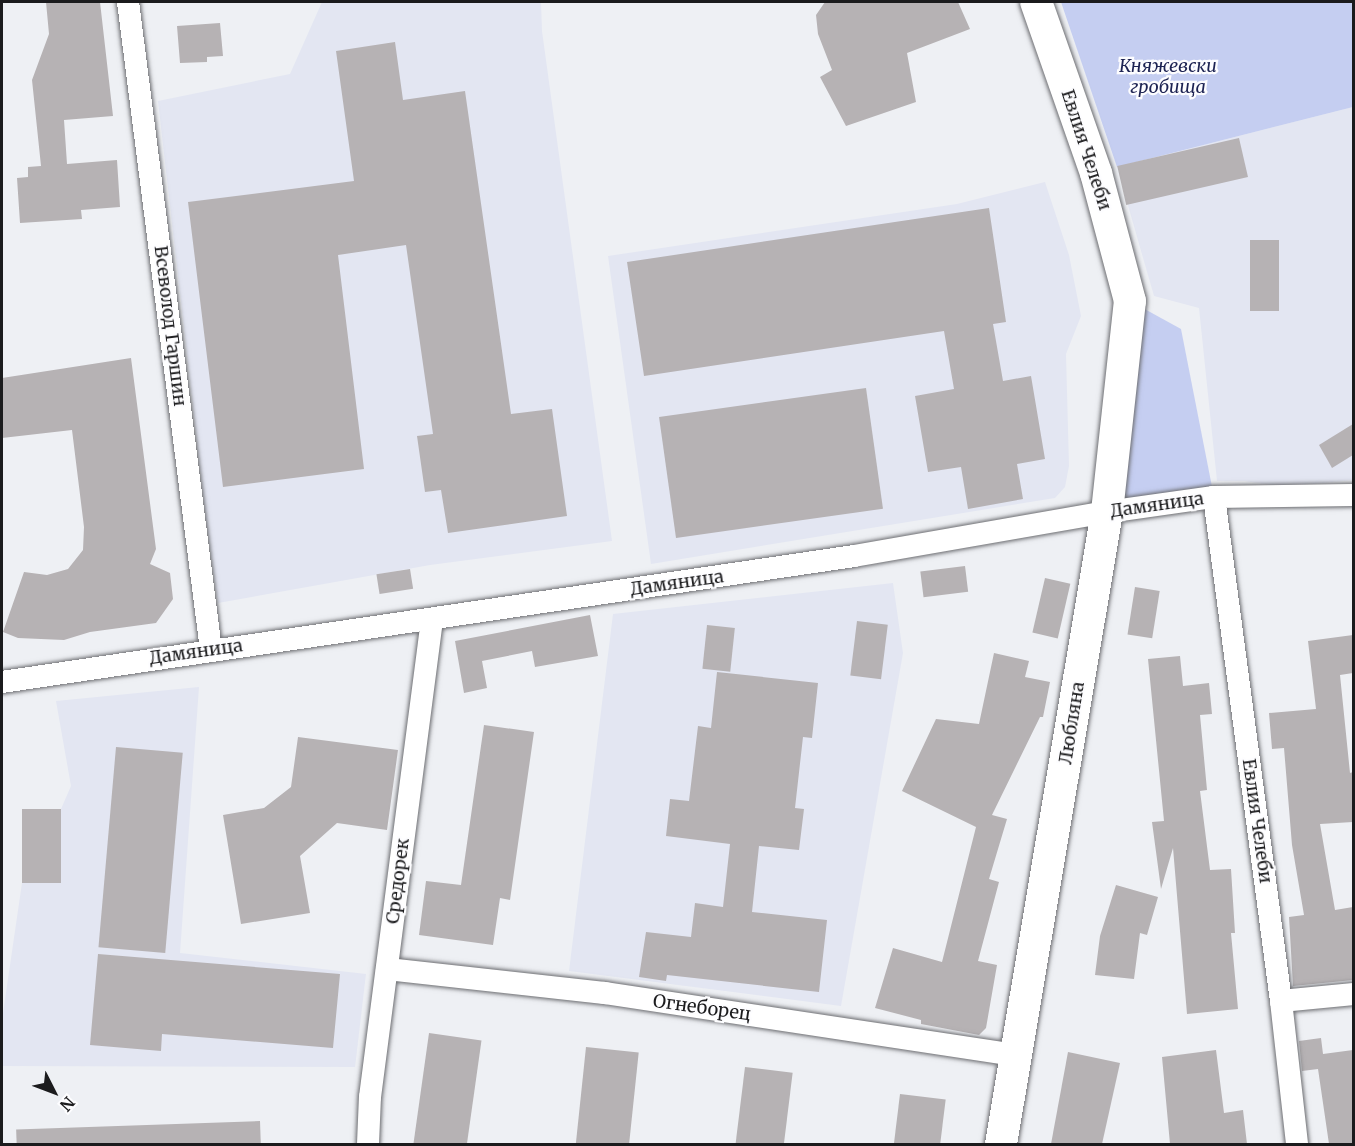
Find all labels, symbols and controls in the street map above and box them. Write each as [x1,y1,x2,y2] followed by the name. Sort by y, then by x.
[1119,56,1217,98] park label: Княжевски гробища
[1056,87,1116,213] street label: Евлия Челеби
[149,244,191,408] street label: Всеволод Гаршин
[1109,488,1205,522] street label: Дамяница
[629,566,725,600] street label: Дамяница
[148,635,244,669] street label: Дамяница
[1055,680,1089,766] street label: Любляна
[1238,757,1276,885] street label: Евлия Челеби
[382,837,414,925] street label: Средорек
[652,990,752,1026] street label: Огнеборец
[24,1062,84,1122] north arrow
[56,1093,79,1115] text: N

